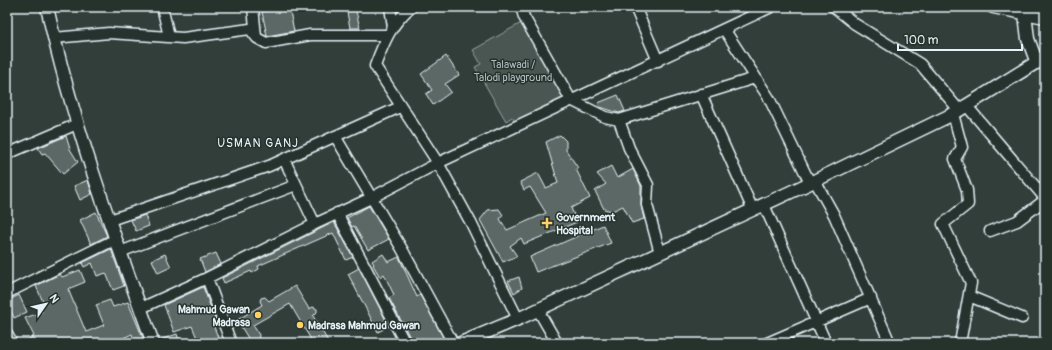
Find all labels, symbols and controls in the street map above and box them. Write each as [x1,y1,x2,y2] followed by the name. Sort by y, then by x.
[898,26,1022,52] scale bar
[904,33,939,48] text: 100 m
[474,58,552,84] park label: Talawadi / Talodi playground
[217,136,299,151] district label: USMAN GANJ
[556,211,616,237] place label: Government Hospital
[541,217,553,229] marker: Government Hospital
[26,284,66,324] north arrow
[46,292,62,306] text: N
[178,303,250,329] place label: Mahmud Gawan Madrasa
[253,310,263,320] marker: Mahmud Gawan Madrasa
[308,319,420,332] place label: Madrasa Mahmud Gawan
[295,320,305,330] marker: Madrasa Mahmud Gawan

